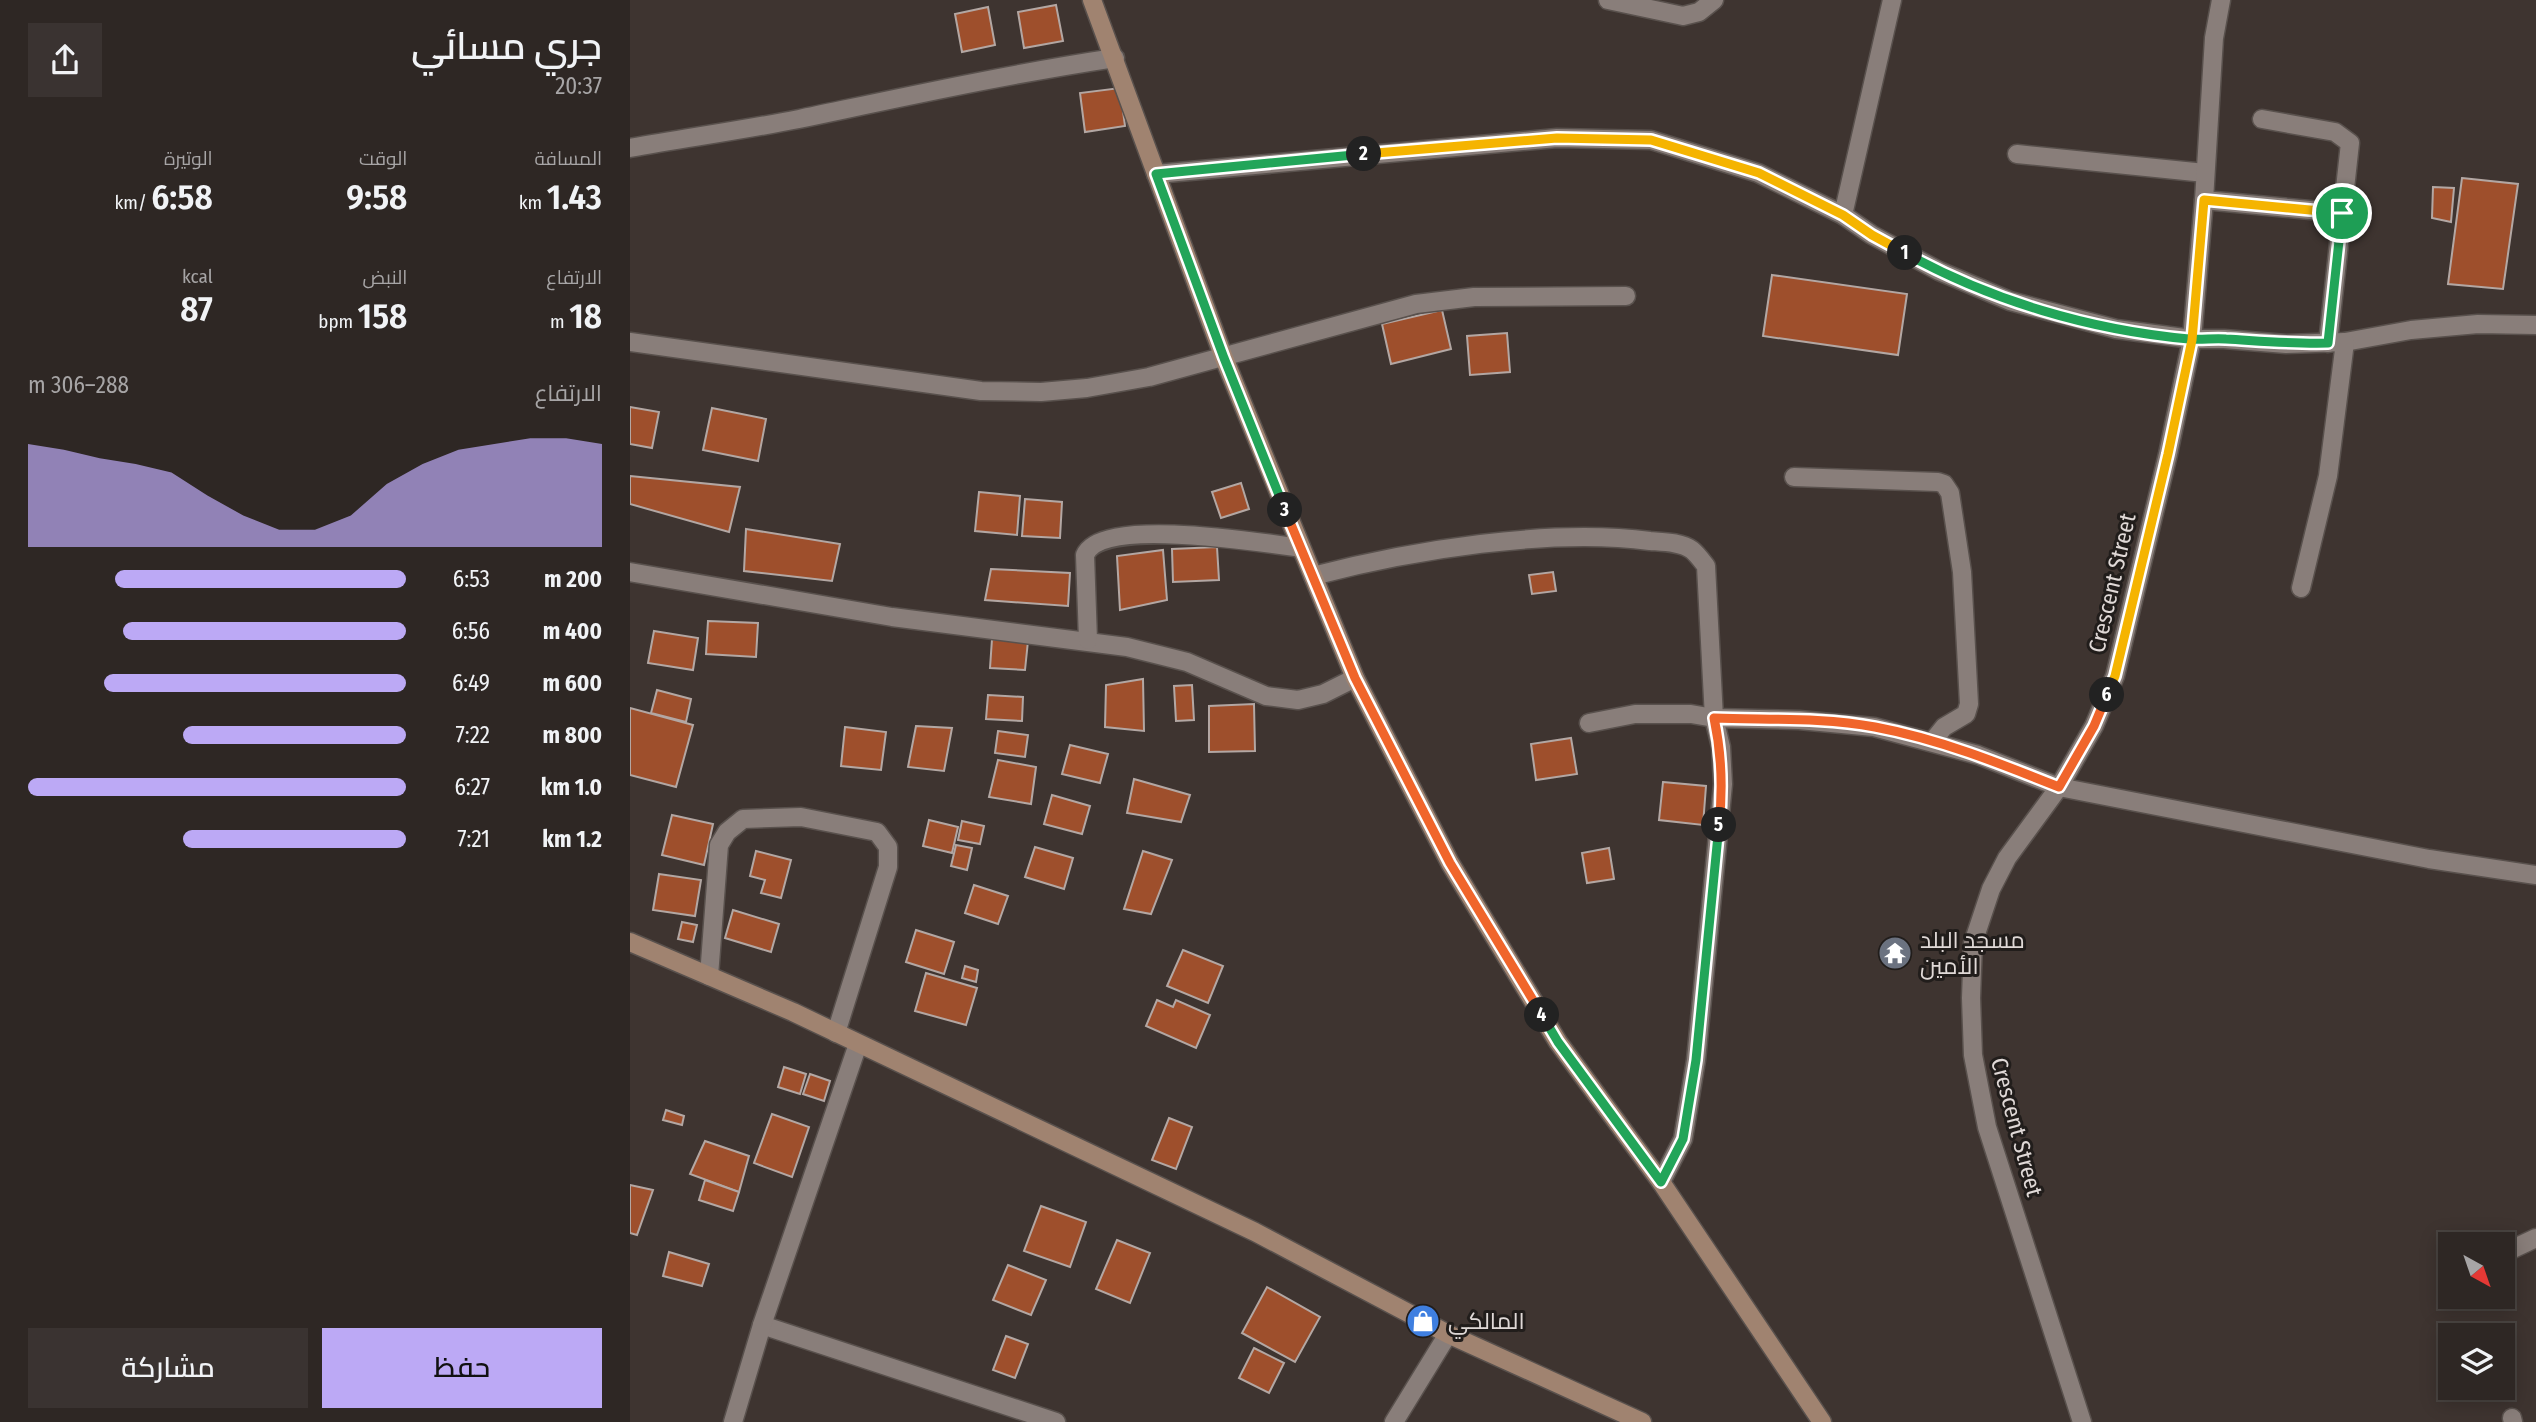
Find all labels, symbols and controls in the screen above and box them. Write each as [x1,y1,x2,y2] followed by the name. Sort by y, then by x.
[28,23,102,97] button: share
[411,23,602,69] text: جري مسائي
[555,72,602,100] text: 20:37
[1346,136,1382,172] pin: 2
[1359,142,1368,165] text: 2
[164,147,213,170] text: الوتيرة
[359,147,407,170] text: الوقت
[534,147,602,170] text: المسافة
[151,176,213,218] text: 6:58
[346,176,407,218] text: 9:58
[547,176,602,218] text: 1.43
[2312,183,2372,243] pin
[114,191,151,214] text: /km
[519,191,547,214] text: km
[2323,194,2361,232] icon: arrive
[1888,236,1922,270] pin: 1
[1900,241,1909,264] text: 1
[182,265,213,288] text: kcal
[363,266,407,289] text: النبض
[546,266,602,289] text: الارتفاع
[180,288,213,330] text: 87
[358,295,407,337] text: 158
[569,295,602,337] text: 18
[318,310,358,333] text: bpm
[550,310,569,333] text: m
[28,371,129,399] text: 288–306 m
[535,379,602,407] text: الارتفاع
[1268,492,1302,528] pin: 3
[1280,498,1289,521] text: 3
[2082,510,2142,655] street label: Crescent Street
[453,565,490,593] text: 6:53
[544,565,602,593] text: 200 m
[452,617,490,645] text: 6:56
[543,617,602,645] text: 400 m
[452,669,490,697] text: 6:49
[542,669,602,697] text: 600 m
[2090,678,2124,712] pin: 6
[2102,683,2111,706] text: 6
[456,721,490,749] text: 7:22
[542,721,602,749] text: 800 m
[454,773,490,801] text: 6:27
[541,773,602,801] text: 1.0 km
[1702,808,1736,842] pin: 5
[1714,813,1723,836] text: 5
[457,825,490,853] text: 7:21
[542,825,602,853] text: 1.2 km
[1920,926,2025,980] place label: مسجد البلد الأمين
[1876,934,1914,972] temple icon: مسجد البلد الأمين
[1524,998,1560,1032] pin: 4
[1537,1003,1546,1026] text: 4
[1985,1055,2049,1200] street label: Crescent Street
[2438,1232,2515,1309] north arrow
[2438,1232,2515,1400] map controls
[1404,1302,1442,1340] shop icon: المالكي
[1448,1307,1525,1339] place label: المالكي
[2438,1323,2515,1400] button: layers
[28,1328,308,1408] button: مشاركة
[322,1328,602,1408] button: حفظ

